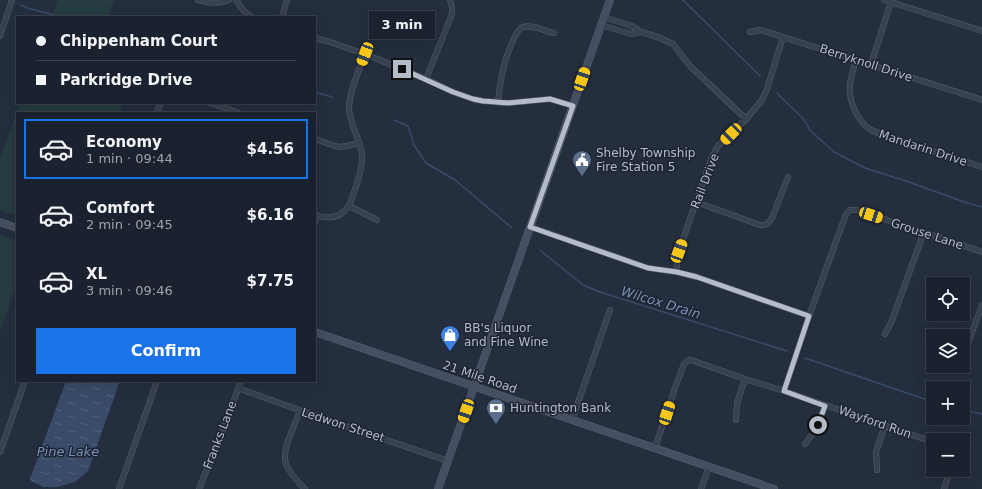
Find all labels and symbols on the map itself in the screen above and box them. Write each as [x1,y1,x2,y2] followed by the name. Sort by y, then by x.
[369,11,435,39] callout: 3 min
[355,41,375,67] car
[818,41,914,85] street label: Berryknoll Drive
[393,60,411,78] route end
[572,66,592,92] car
[718,121,744,147] car
[877,127,969,169] street label: Mandarin Drive
[596,146,695,174] place label: Shelby Township Fire Station 5
[571,149,593,177] public building icon: Shelby Township Fire Station 5
[688,151,722,211] street label: Rail Drive
[858,206,884,224] car
[889,216,965,252] street label: Grouse Lane
[669,238,689,264] car
[619,283,702,322] water label: Wilcox Drain
[464,321,548,349] place label: BB's Liquor and Fine Wine
[439,324,461,352] shop icon: BB's Liquor and Fine Wine
[441,358,519,396] street label: 21 Mile Road
[485,397,507,425] bank icon: Huntington Bank
[456,398,476,424] car
[201,399,239,471] street label: Franks Lane
[658,400,676,426] car
[510,401,611,415] place label: Huntington Bank
[837,403,913,441] street label: Wayford Run
[300,405,387,445] street label: Ledwon Street
[809,416,827,434] route start
[37,444,99,459] water label: Pine Lake

